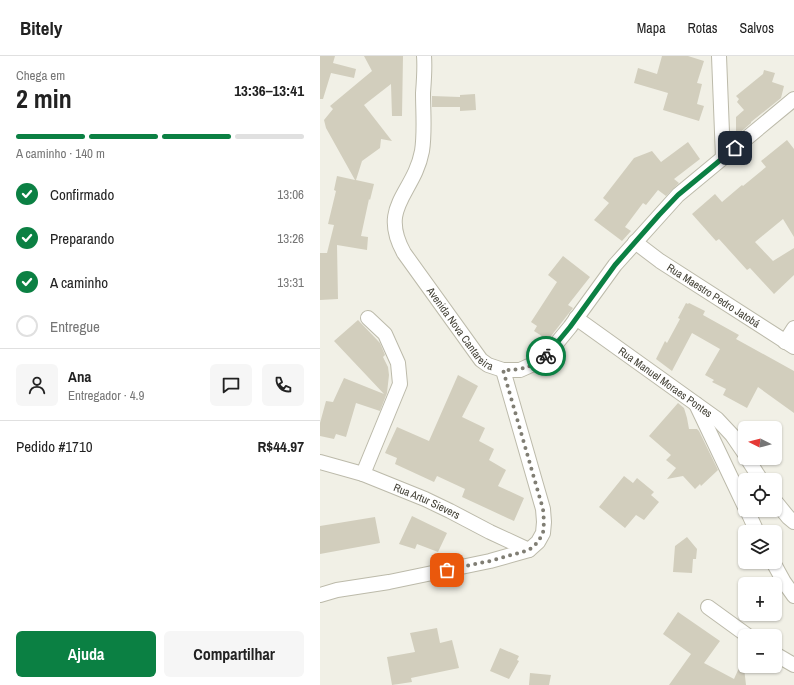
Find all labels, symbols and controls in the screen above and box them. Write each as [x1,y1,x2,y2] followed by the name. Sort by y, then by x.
[20,15,62,41] text: Bitely
[637,19,666,37] text: Mapa
[688,19,718,37] text: Rotas
[740,19,774,37] text: Salvos
[16,67,65,84] text: Chega em
[234,80,304,101] text: 13:36–13:41
[16,81,72,116] text: 2 min
[718,131,752,165] pin
[724,137,746,159] icon: home
[16,145,105,162] text: A caminho · 140 m
[16,183,38,205] icon: check
[50,184,114,205] text: Confirmado
[277,186,304,203] text: 13:06
[16,227,38,249] icon: check
[50,228,114,249] text: Preparando
[277,230,304,247] text: 13:26
[664,260,763,330] street label: Rua Maestro Pedro Jatobá
[16,271,38,293] icon: check
[50,272,108,293] text: A caminho
[277,274,304,291] text: 13:31
[423,283,495,373] street label: Avenida Nova Cantareira
[50,316,100,337] text: Entregue
[526,336,566,376] courier
[616,344,715,421] street label: Rua Manuel Moraes Pontes
[535,345,557,367] icon: bike
[16,364,58,406] button: person
[210,364,252,406] button: chat
[262,364,304,406] button: phone
[68,366,91,387] text: Ana
[68,387,144,404] text: Entregador · 4.9
[738,421,782,465] north arrow
[738,421,782,673] map controls
[16,436,93,457] text: Pedido #1710
[257,436,304,457] text: R$44.97
[738,473,782,517] button: locate
[392,480,463,522] street label: Rua Artur Sievers
[738,525,782,569] button: layers
[430,553,464,587] pin
[436,559,458,581] icon: bag
[738,577,782,621] button: +
[738,629,782,673] button: −
[16,631,156,677] button: Ajuda
[164,631,304,677] button: Compartilhar

